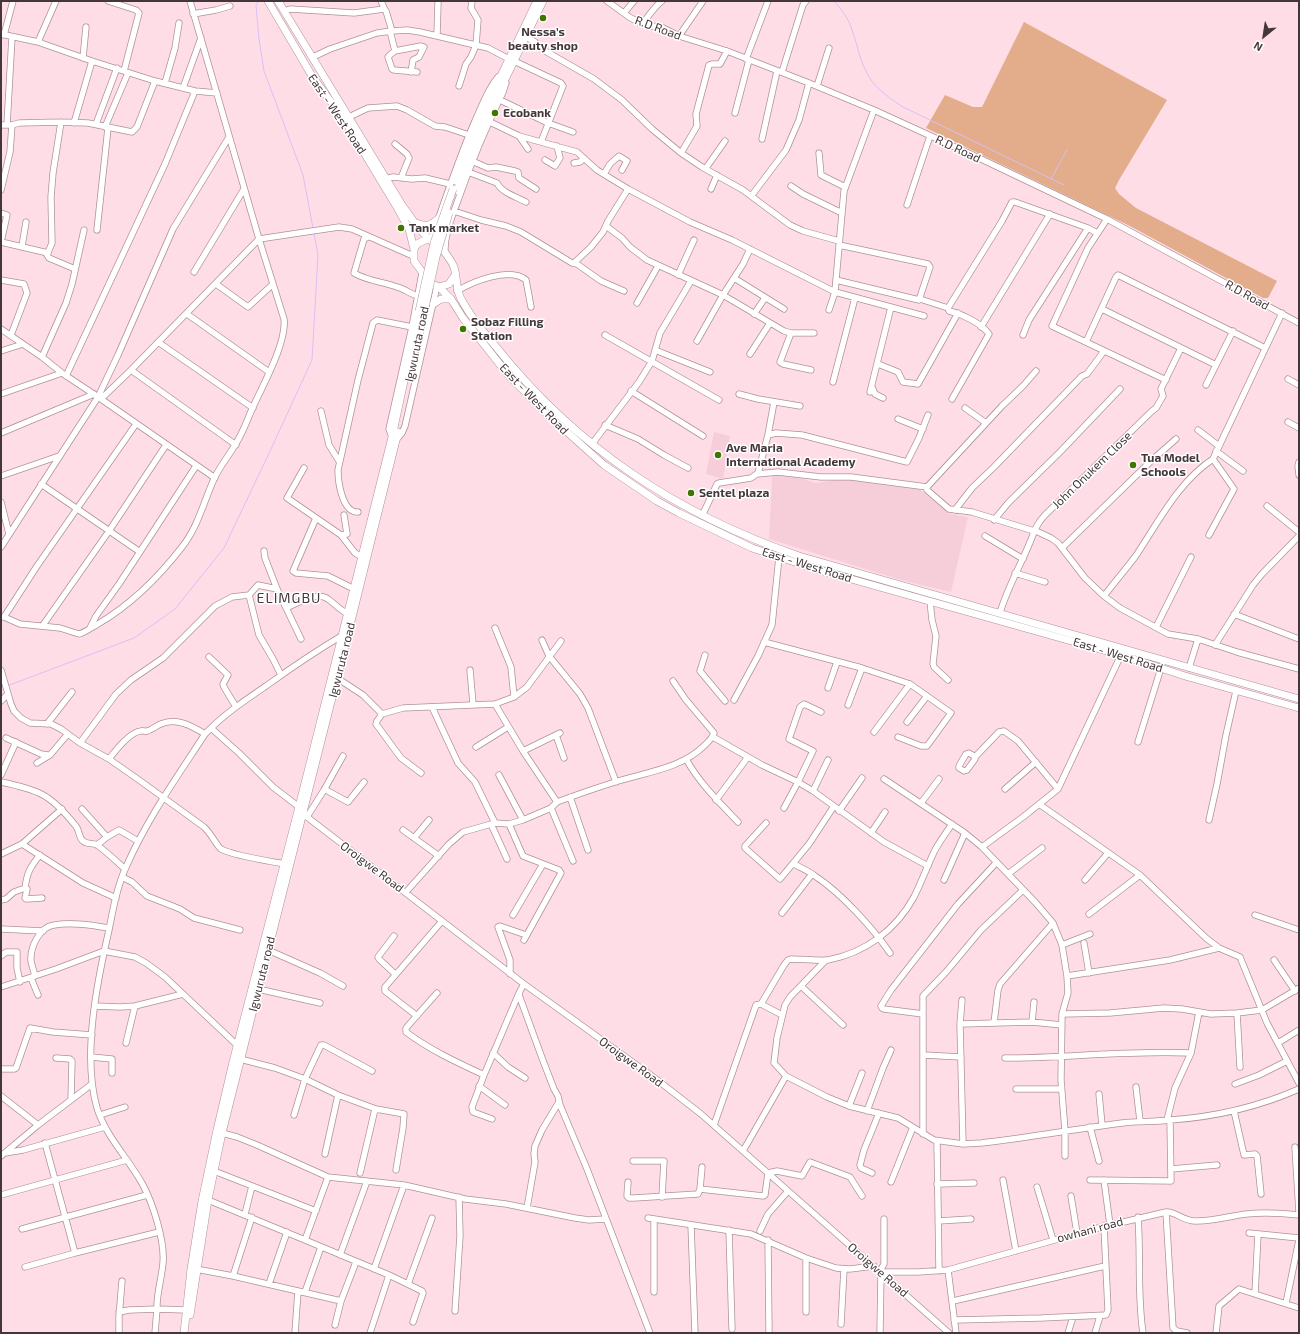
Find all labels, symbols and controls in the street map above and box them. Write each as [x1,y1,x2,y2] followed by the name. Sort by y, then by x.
[538,13,548,23] marker: Nessa’s beauty shop
[633,13,683,43] street label: R.D Road
[1244,16,1284,56] north arrow
[508,25,578,53] place label: Nessa’s beauty shop
[1251,39,1264,54] text: N
[305,71,369,157] street label: East - West Road
[503,106,551,120] place label: Ecobank
[490,108,500,118] marker: Ecobank
[933,132,983,166] street label: R.D Road
[409,221,479,235] place label: Tank market
[396,223,406,233] marker: Tank market
[1222,277,1272,313] street label: R.D Road
[402,305,432,383] street label: Igwuruta road
[471,315,543,343] place label: Sobaz Filling Station
[458,324,468,334] marker: Sobaz Filling Station
[496,360,572,438] street label: East - West Road
[1049,428,1135,512] street label: John Onukem Close
[726,441,856,469] place label: Ave Maria International Academy
[713,450,723,460] marker: Ave Maria International Academy
[1141,451,1200,479] place label: Tua Model Schools
[1128,460,1138,470] marker: Tua Model Schools
[699,486,769,500] place label: Sentel plaza
[686,488,696,498] marker: Sentel plaza
[760,544,854,586] street label: East - West Road
[257,590,321,606] district label: ELIMGBU
[326,621,358,699] street label: Igwuruta road
[1071,634,1165,676] street label: East - West Road
[337,838,407,896] street label: Oroigwe Road
[246,935,278,1013] street label: Igwuruta road
[596,1034,666,1090] street label: Oroigwe Road
[1055,1214,1125,1246] street label: owhani road
[845,1240,911,1300] street label: Oroigwe Road

